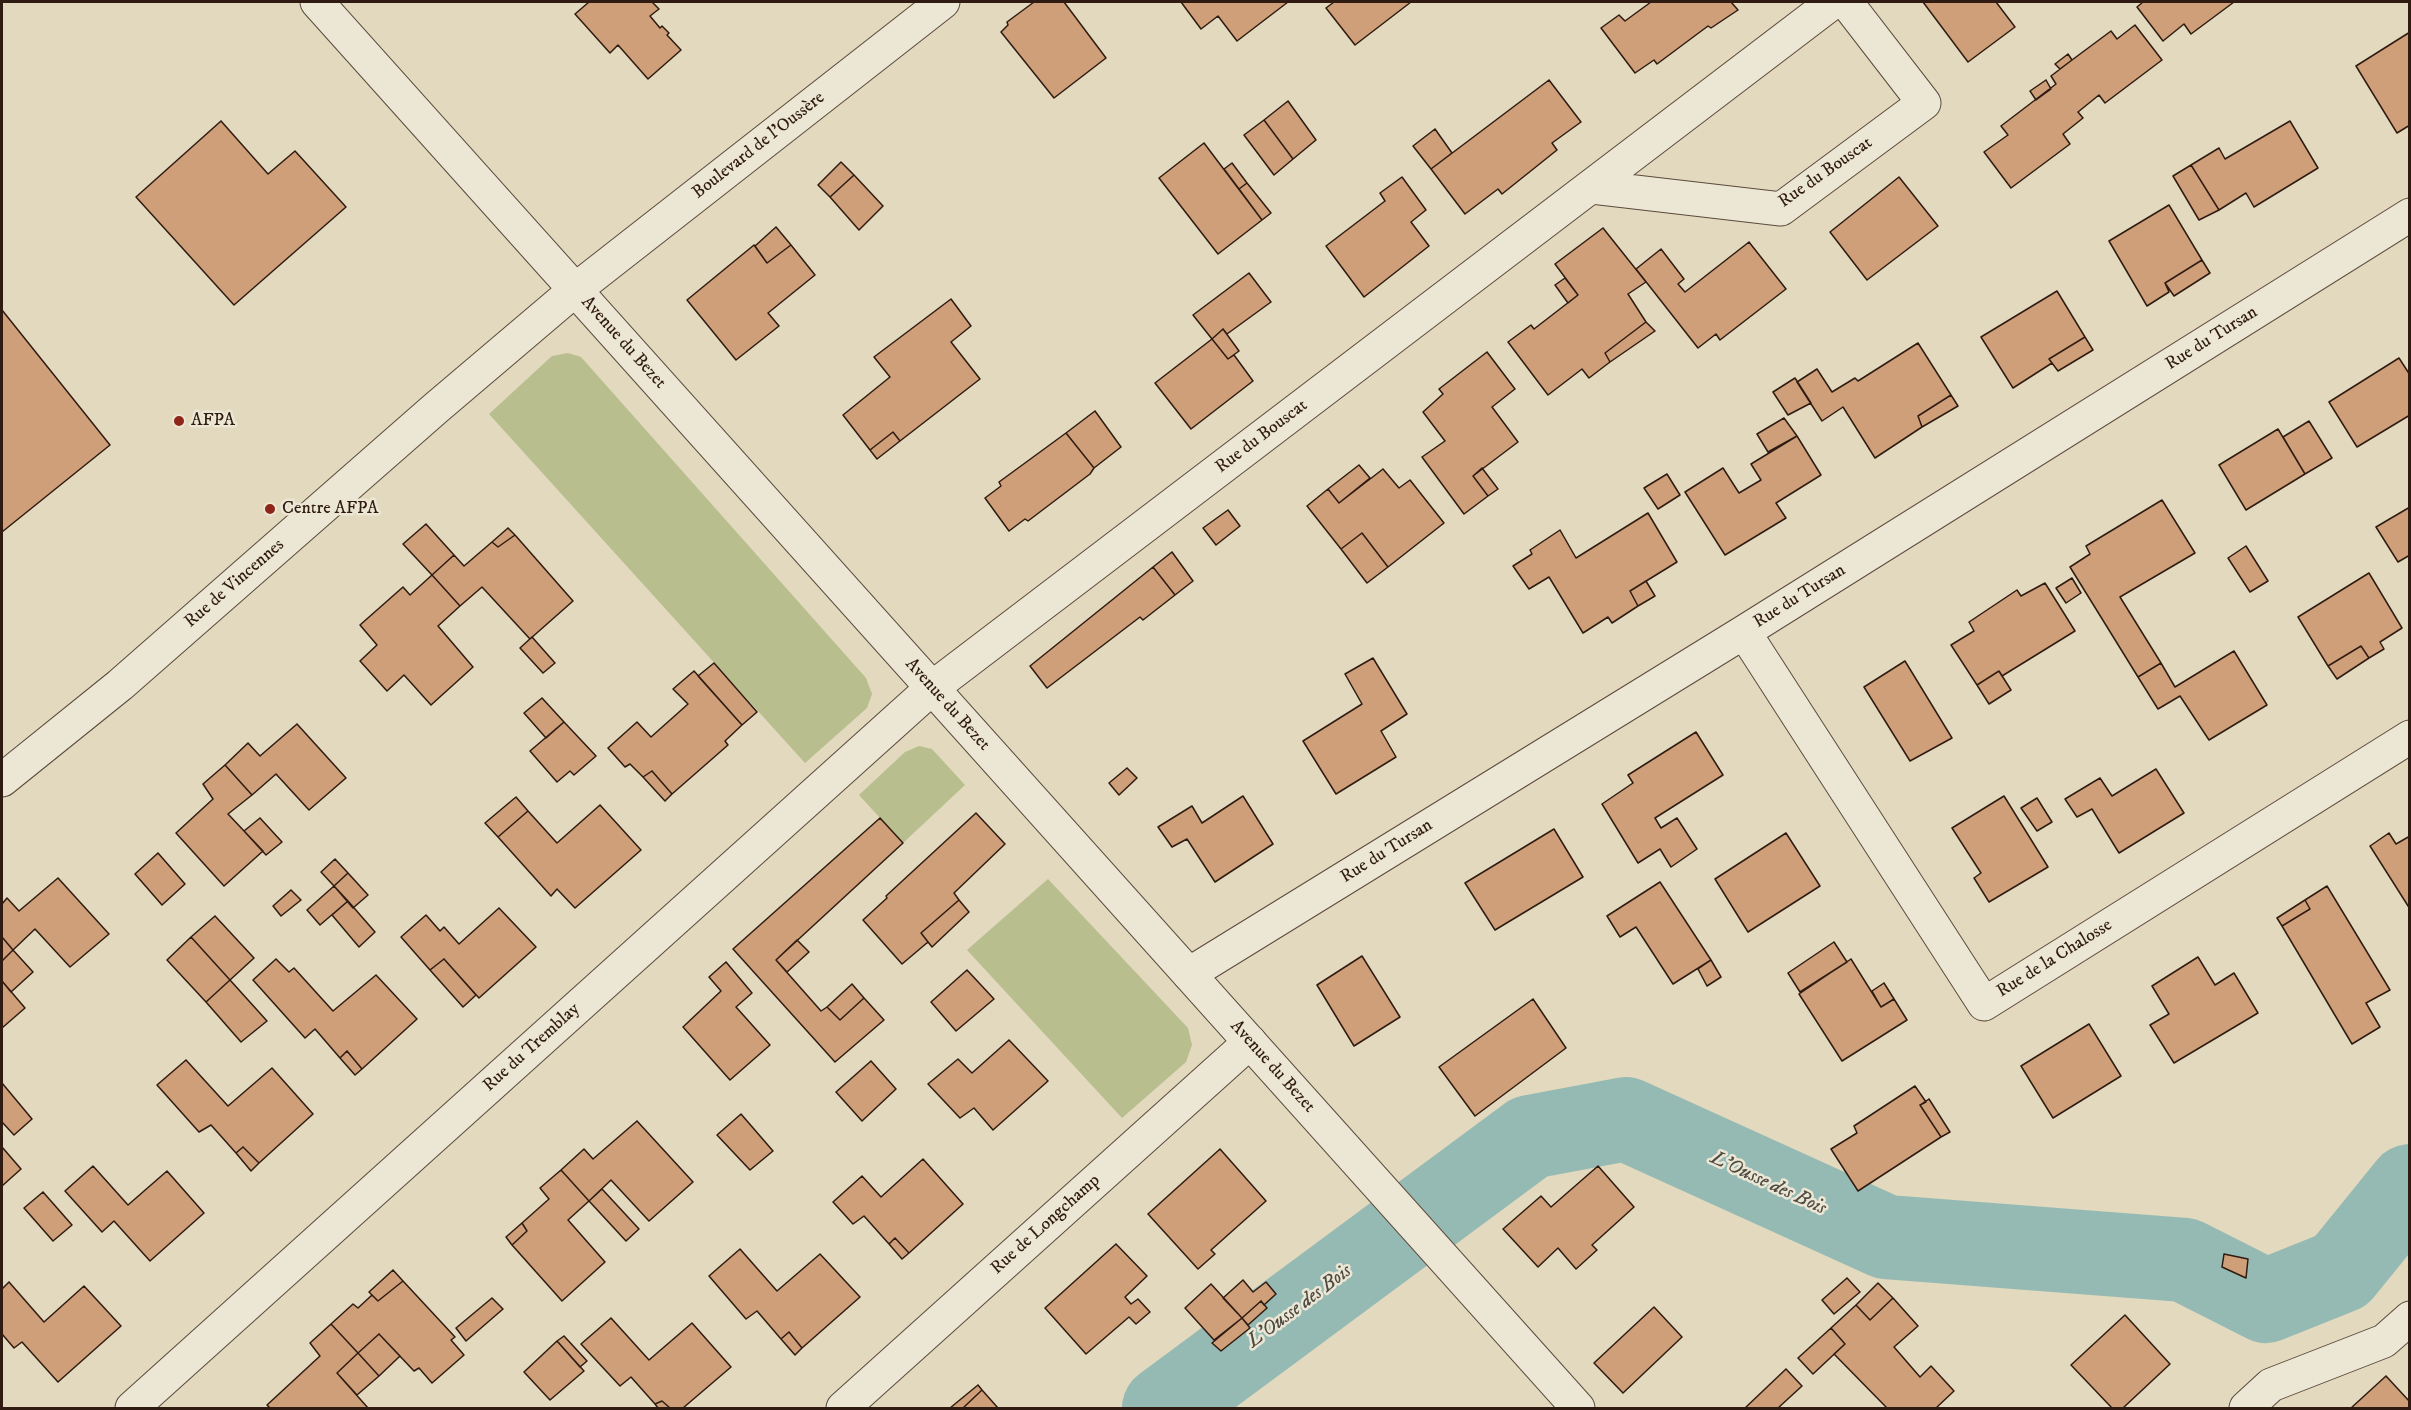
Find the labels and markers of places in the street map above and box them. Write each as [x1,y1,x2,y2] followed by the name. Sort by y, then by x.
[191,410,235,432] place label: AFPA
[172,414,186,428] marker: AFPA
[282,498,378,520] place label: Centre AFPA
[263,502,277,516] marker: Centre AFPA

